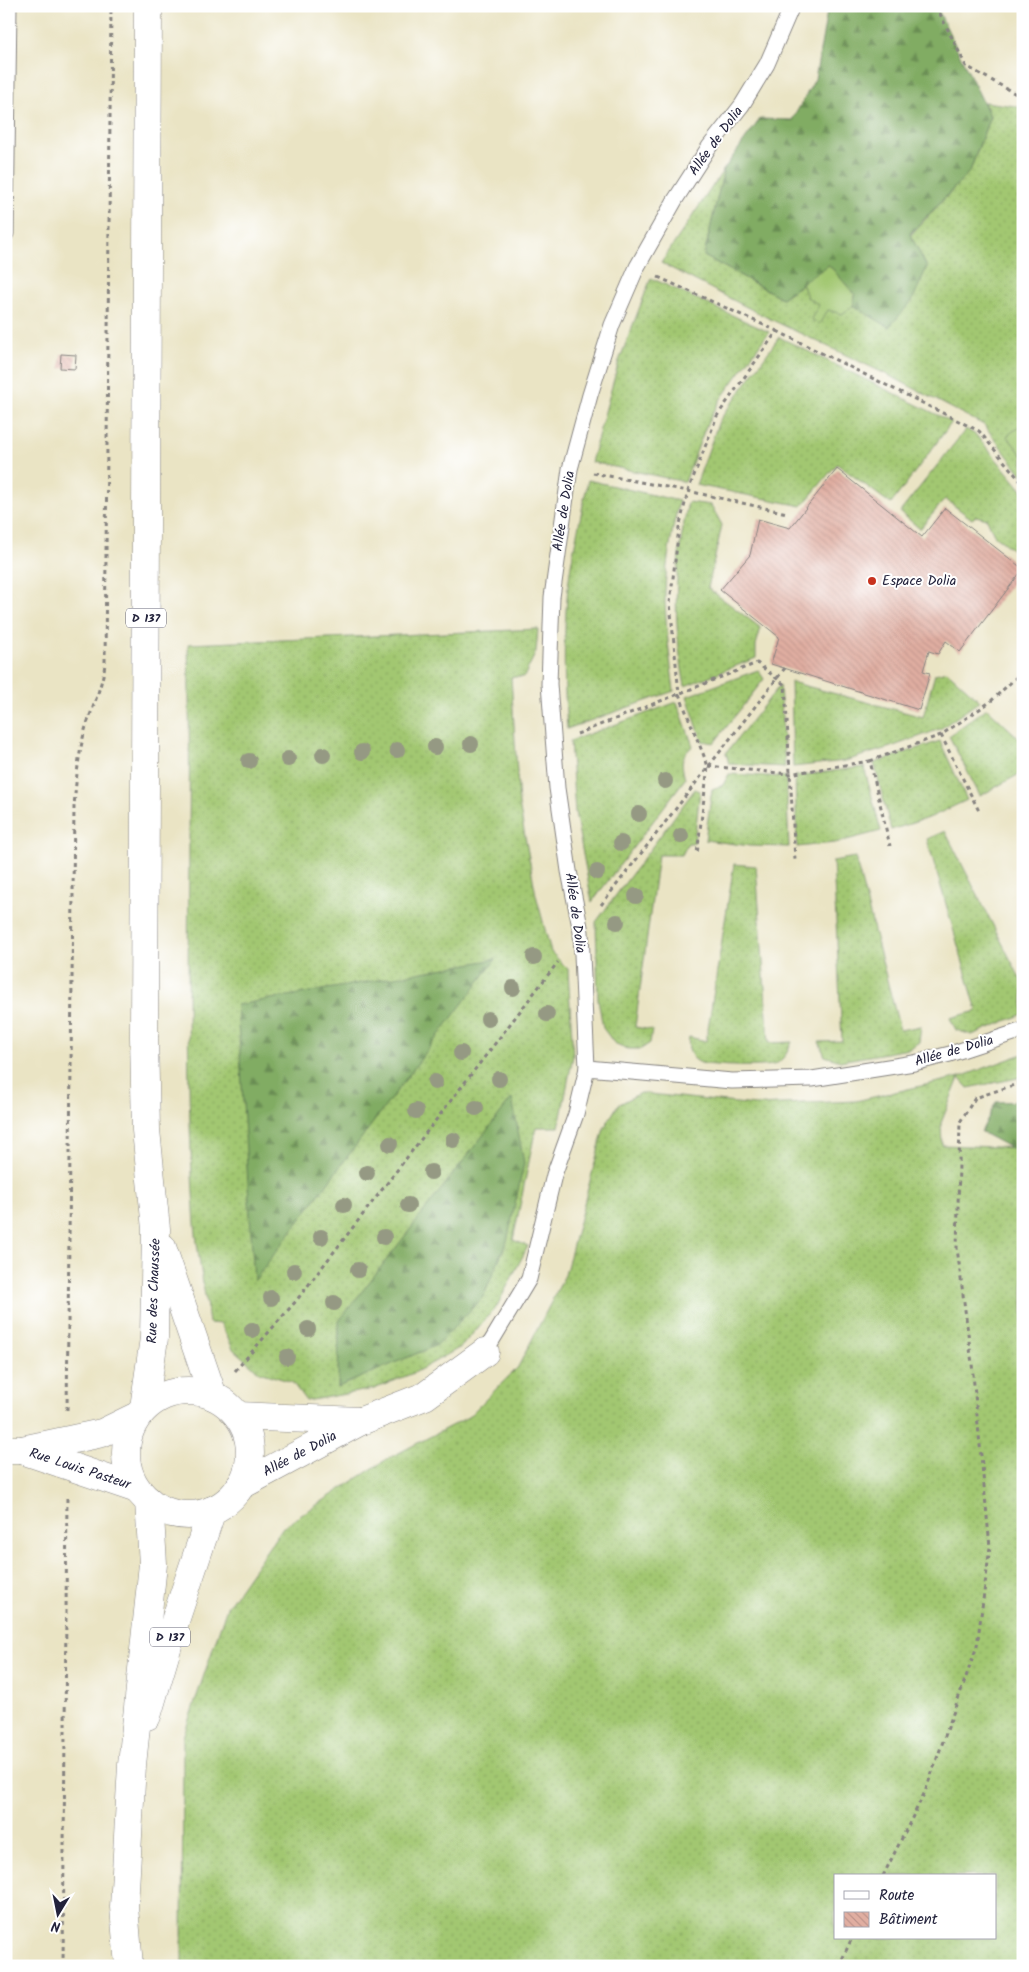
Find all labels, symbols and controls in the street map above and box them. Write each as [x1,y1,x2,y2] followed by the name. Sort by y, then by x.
[683,102,749,180] street label: Allée de Dolia
[547,469,581,553] street label: Allée de Dolia
[882,570,956,592] place label: Espace Dolia
[866,575,878,587] marker: Espace Dolia
[126,608,166,628] road number: D 137
[558,871,592,955] street label: Allée de Dolia
[912,1029,996,1073] street label: Allée de Dolia
[141,1237,167,1344] street label: Rue des Chaussée
[259,1425,341,1483] street label: Allée de Dolia
[26,1442,135,1496] street label: Rue Louis Pasteur
[150,1628,190,1646] road number: D 137
[834,1874,996,1940] legend
[879,1884,915,1908] text: Route
[32,1890,82,1940] north arrow
[879,1908,938,1932] text: Bâtiment
[49,1914,62,1937] text: N

